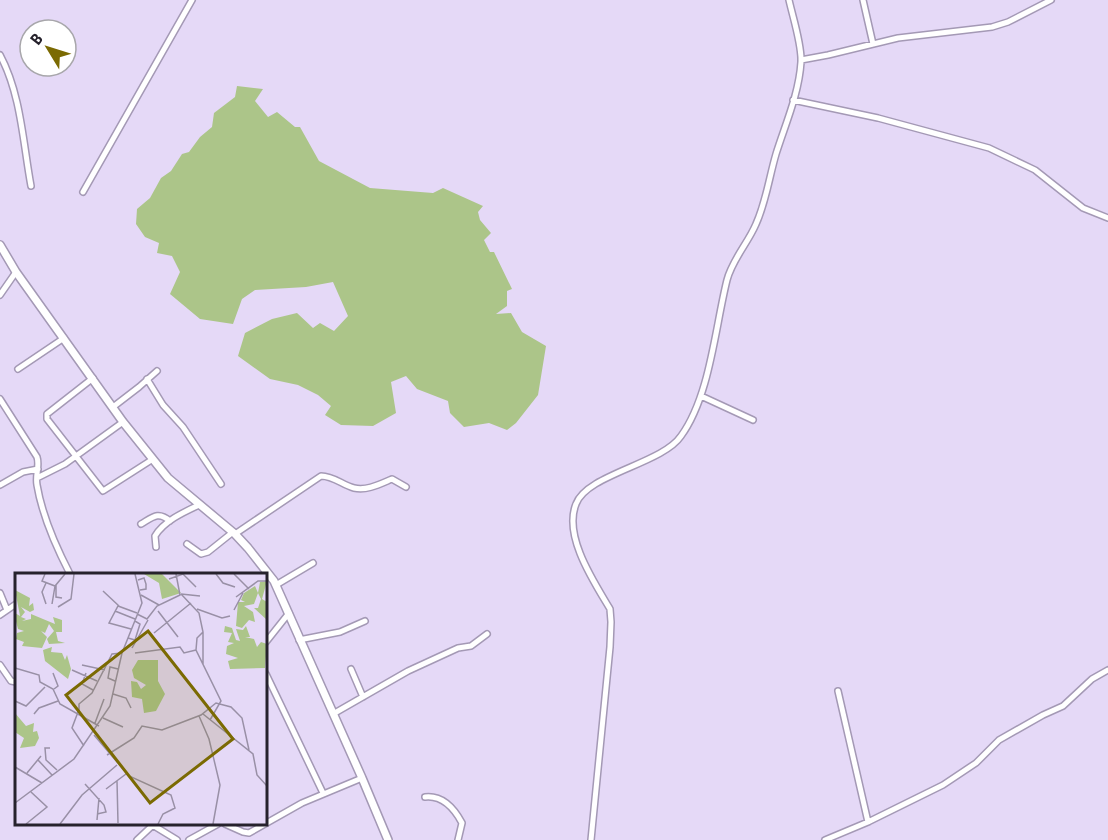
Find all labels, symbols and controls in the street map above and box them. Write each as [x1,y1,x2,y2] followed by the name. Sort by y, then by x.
[18,18,78,78] north arrow
[26,30,47,48] text: B
[15,573,267,825] inset map

